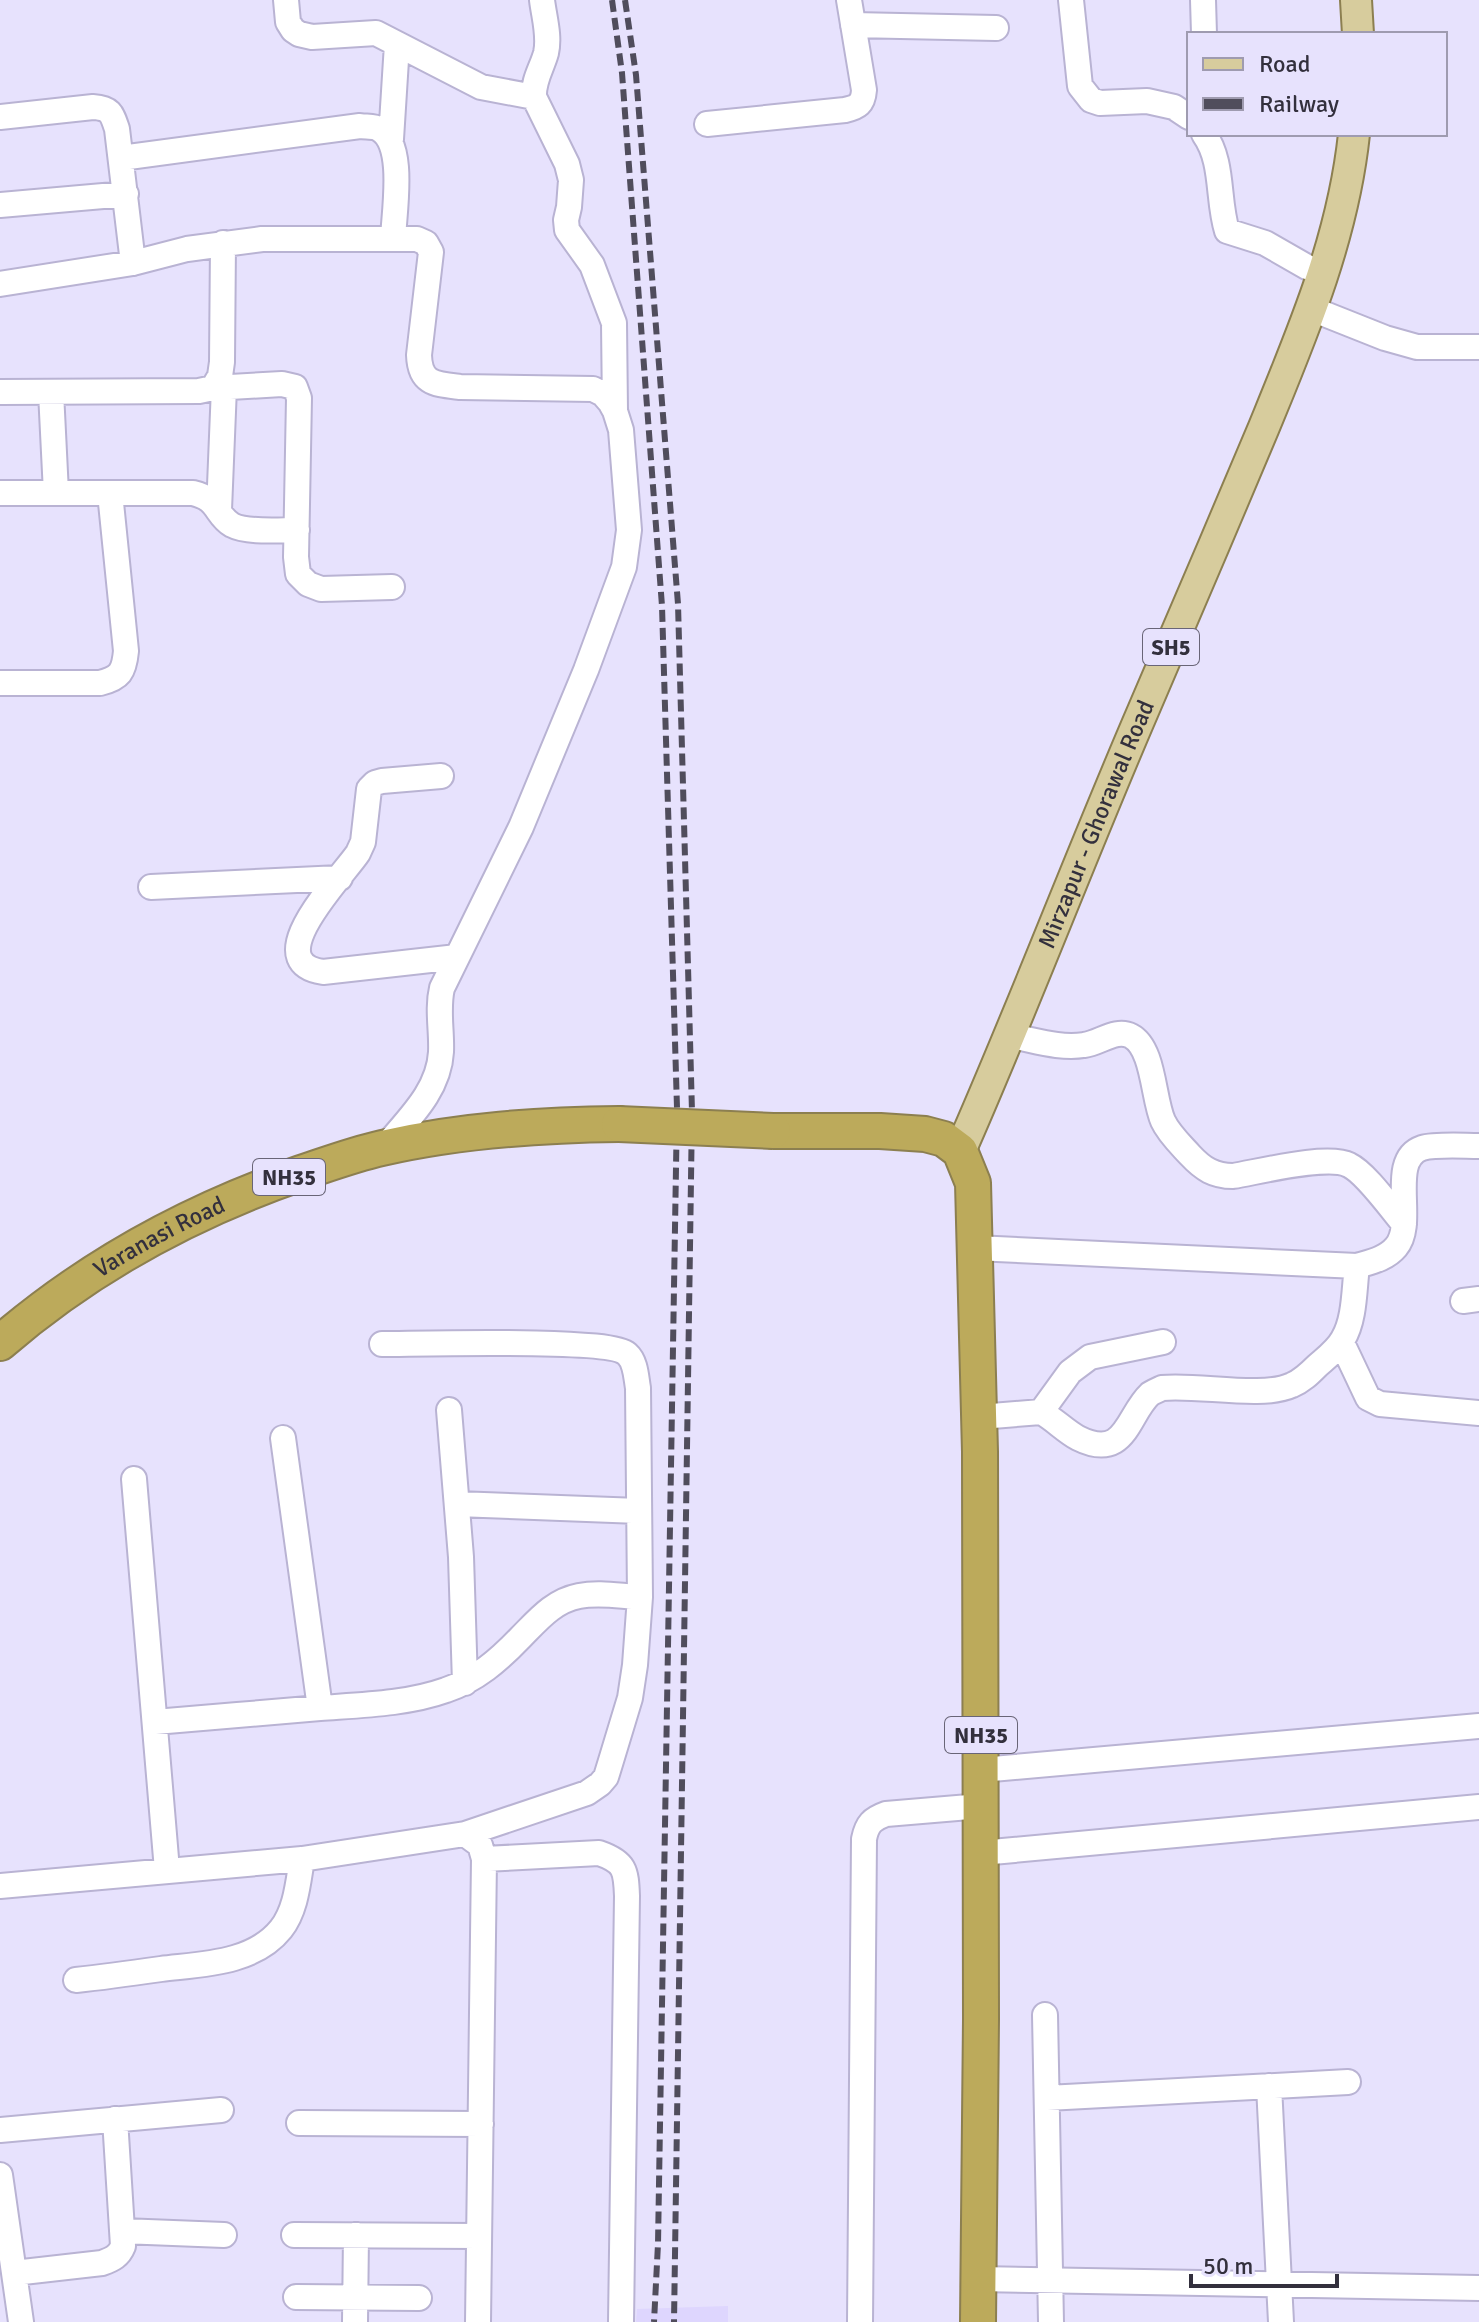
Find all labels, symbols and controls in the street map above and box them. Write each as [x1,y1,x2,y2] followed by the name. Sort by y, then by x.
[1187,32,1447,136] legend
[1259,49,1310,79] text: Road
[1259,89,1339,119] text: Railway
[1143,629,1199,665] road number: SH5
[1032,695,1161,953] street label: Mirzapur - Ghorawal Road
[253,1159,325,1195] road number: NH35
[88,1190,230,1284] street label: Varanasi Road
[945,1717,1017,1753] road number: NH35
[1191,2238,1337,2288] scale bar
[1203,2251,1253,2281] text: 50 m

